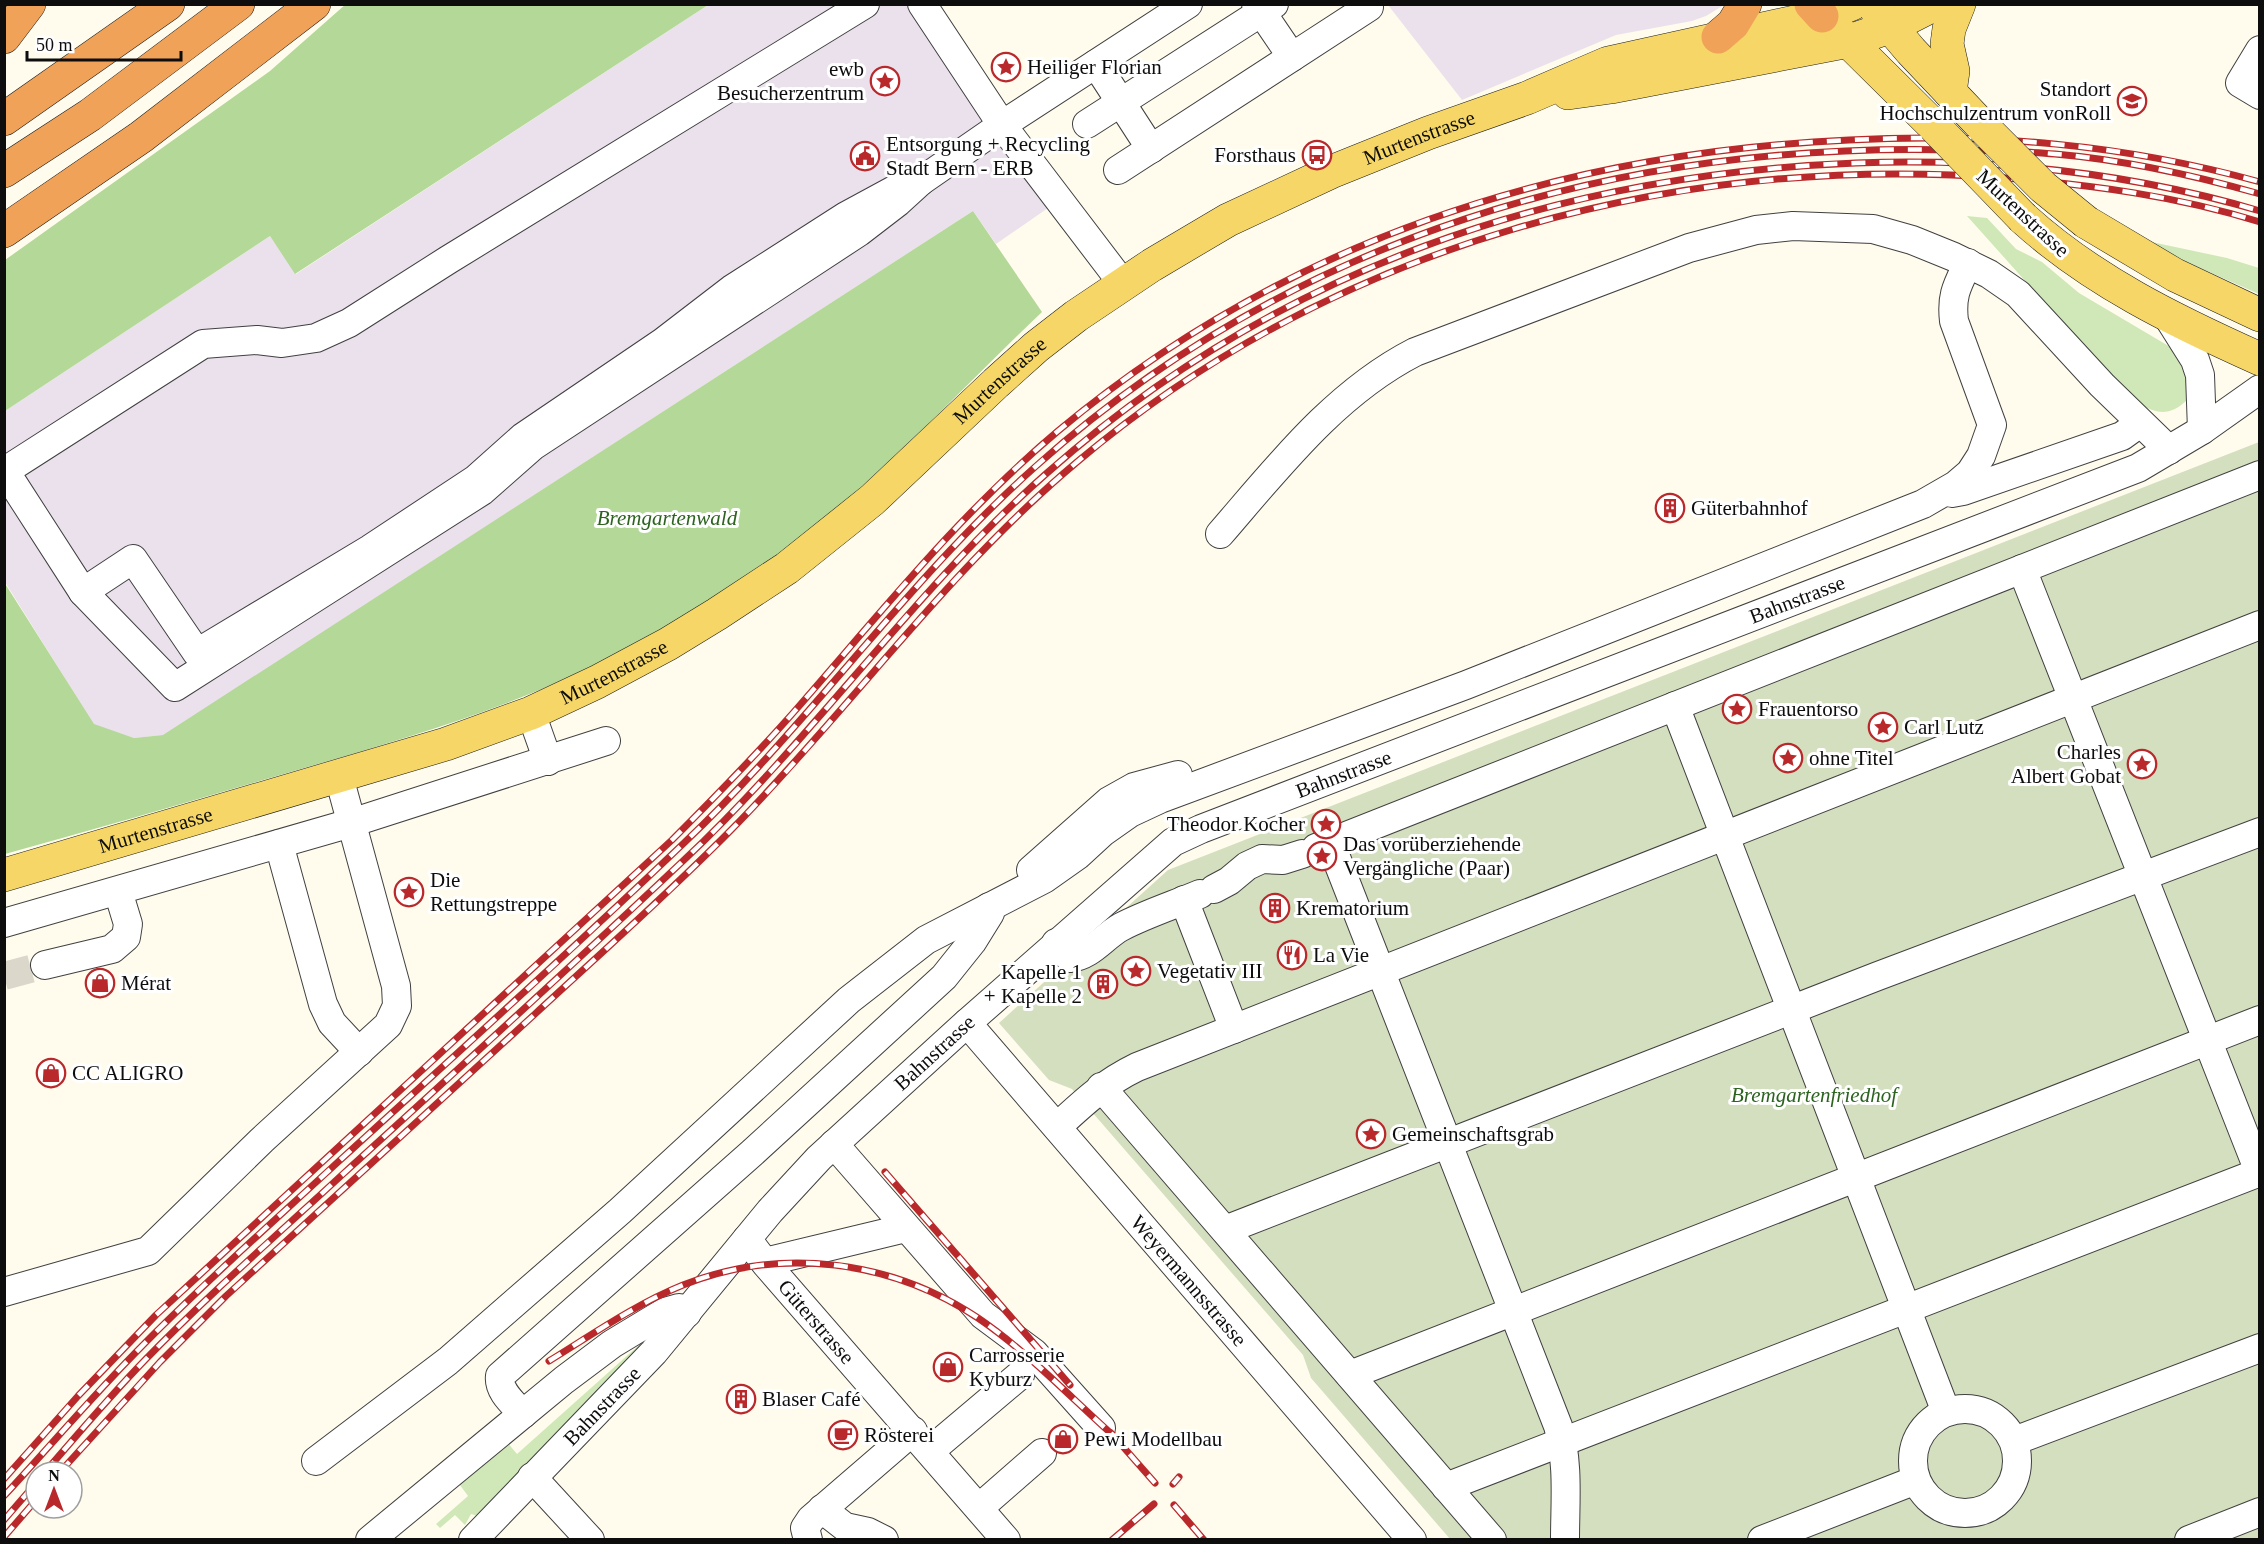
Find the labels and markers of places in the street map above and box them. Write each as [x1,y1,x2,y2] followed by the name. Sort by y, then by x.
[990,51,1022,83] place icon: Heiliger Florian
[1027,55,1162,79] place label: Heiliger Florian
[717,57,864,105] place label: ewb Besucherzentrum
[869,65,901,97] place icon: ewb Besucherzentrum
[1879,77,2111,125] place label: Standort Hochschulzentrum vonRoll
[2116,85,2148,117] school or university icon: Standort Hochschulzentrum vonRoll
[886,132,1090,180] place label: Entsorgung + Recycling Stadt Bern - ERB
[1301,139,1333,171] bus stop icon: Forsthaus
[849,140,881,172] public building icon: Entsorgung + Recycling Stadt Bern - ERB
[1214,143,1296,167] place label: Forsthaus
[1654,492,1686,524] building icon: Güterbahnhof
[1691,496,1808,520] place label: Güterbahnhof
[1721,693,1753,725] place icon: Frauentorso
[1758,697,1858,721] place label: Frauentorso
[1867,711,1899,743] place icon: Carl Lutz
[1904,715,1984,739] place label: Carl Lutz
[2011,740,2121,788] place label: Charles Albert Gobat
[1772,742,1804,774] place icon: ohne Titel
[1809,746,1894,770] place label: ohne Titel
[2126,748,2158,780] place icon: Charles Albert Gobat
[1310,808,1342,840] place icon: Theodor Kocher
[1167,812,1305,836] place label: Theodor Kocher
[1343,832,1521,880] place label: Das vorüberziehende Vergängliche (Paar)
[1306,840,1338,872] place icon: Das vorüberziehende Vergängliche (Paar)
[430,868,557,916] place label: Die Rettungstreppe
[393,876,425,908] place icon: Die Rettungstreppe
[1259,892,1291,924] building icon: Krematorium
[1296,896,1409,920] place label: Krematorium
[1276,939,1308,971] restaurant icon: La Vie
[1313,943,1369,967] place label: La Vie
[1120,955,1152,987] place icon: Vegetativ III
[1157,959,1263,983] place label: Vegetativ III
[984,960,1082,1008] place label: Kapelle 1 + Kapelle 2
[84,967,116,999] shop icon: Mérat
[1087,968,1119,1000] building icon: Kapelle 1 + Kapelle 2
[121,971,171,995] place label: Mérat
[35,1057,67,1089] shop icon: CC ALIGRO
[72,1061,183,1085] place label: CC ALIGRO
[1355,1118,1387,1150] place icon: Gemeinschaftsgrab
[1392,1122,1554,1146] place label: Gemeinschaftsgrab
[969,1343,1065,1391] place label: Carrosserie Kyburz
[932,1351,964,1383] shop icon: Carrosserie Kyburz
[725,1383,757,1415] building icon: Blaser Café
[762,1387,861,1411] place label: Blaser Café
[827,1419,859,1451] cafe icon: Rösterei
[864,1423,934,1447] place label: Rösterei
[1047,1423,1079,1455] shop icon: Pewi Modellbau
[1084,1427,1223,1451] place label: Pewi Modellbau

